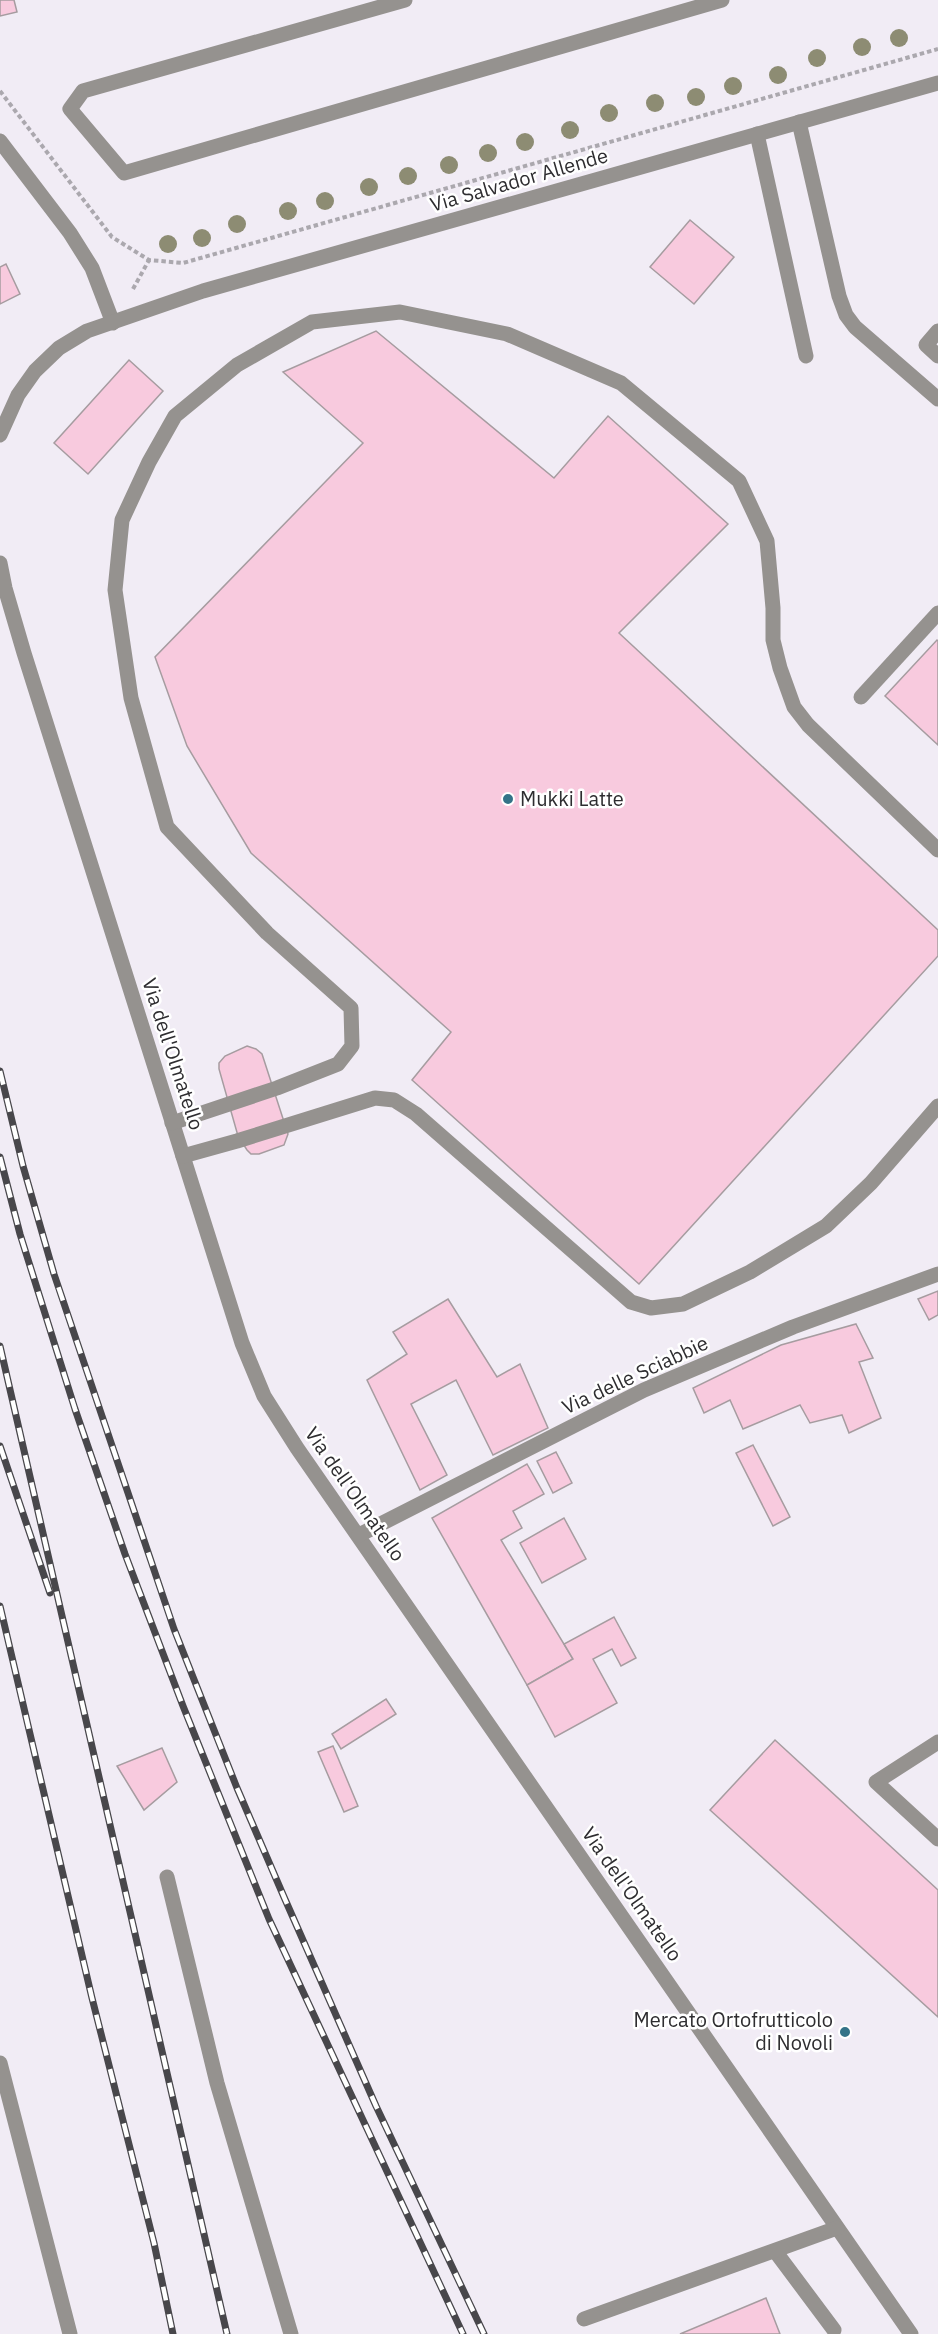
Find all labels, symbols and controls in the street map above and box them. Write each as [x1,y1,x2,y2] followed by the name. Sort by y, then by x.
[427,141,611,218] street label: Via Salvador Allende
[520,785,624,812] place label: Mukki Latte
[501,792,515,806] marker: Mukki Latte
[136,974,211,1133] street label: Via dell'Olmatello
[557,1329,712,1420] street label: Via delle Sciabbie
[299,1421,412,1566] street label: Via dell'Olmatello
[576,1821,689,1966] street label: Via dell'Olmatello
[634,2006,833,2056] place label: Mercato Ortofrutticolo di Novoli
[838,2025,852,2039] marker: Mercato Ortofrutticolo di Novoli

